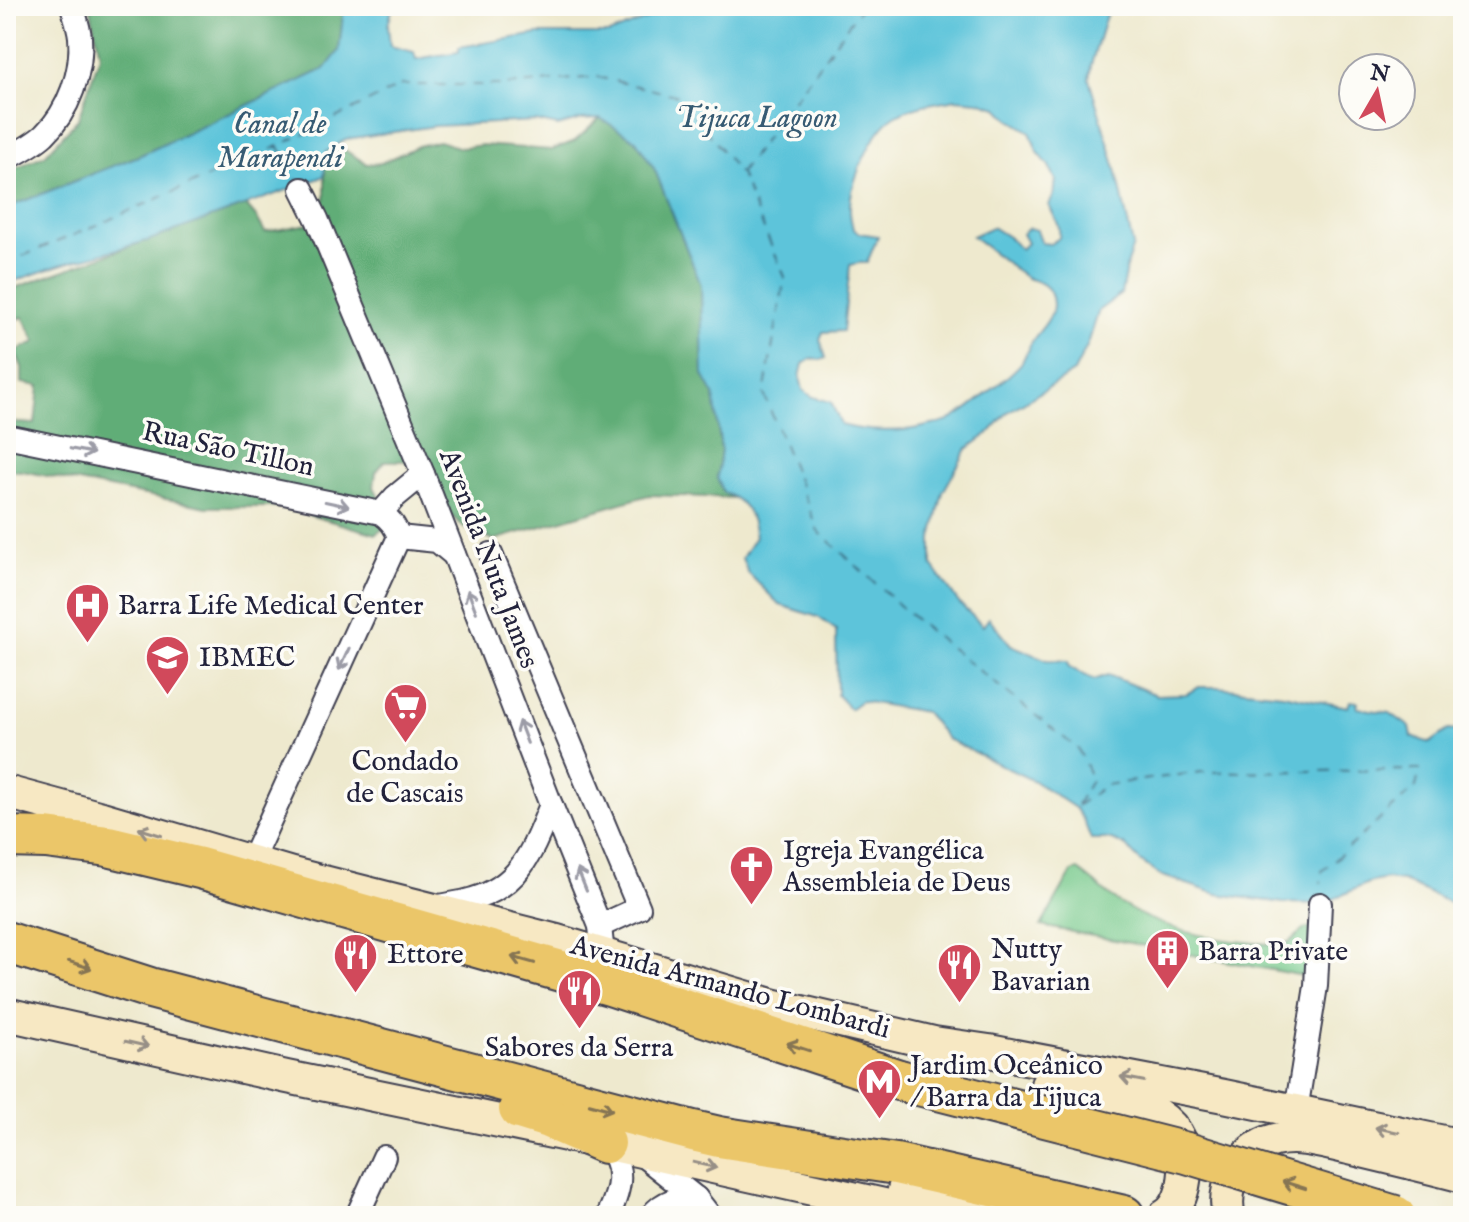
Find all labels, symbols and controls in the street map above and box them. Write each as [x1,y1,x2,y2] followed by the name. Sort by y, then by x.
[1337,52,1417,132] north arrow
[1367,59,1391,90] text: N
[676,100,838,138] water label: Tijuca Lagoon
[217,106,345,178] water label: Canal de Marapendi
[139,415,317,485] street label: Rua São Tillon
[69,444,95,459] one-way arrow
[430,444,546,673] street label: Avenida Nuta James
[324,497,349,512] one-way arrow
[63,582,111,645] hospital icon: Barra Life Medical Center
[118,589,423,624] place label: Barra Life Medical Center
[463,589,478,614] one-way arrow
[144,634,192,697] school or university icon: IBMEC
[199,641,295,676] place label: IBMEC
[335,646,350,671] one-way arrow
[381,681,429,744] supermarket icon: Condado de Cascais
[515,720,529,745] one-way arrow
[346,745,464,812] place label: Condado de Cascais
[137,824,163,839] one-way arrow
[782,834,1011,901] place label: Igreja Evangélica Assembleia de Deus
[728,843,776,906] church icon: Igreja Evangélica Assembleia de Deus
[573,868,588,893] one-way arrow
[565,928,894,1048] street label: Avenida Armando Lombardi
[1143,928,1191,991] building icon: Barra Private
[332,931,380,994] restaurant icon: Ettore
[991,933,1091,1000] place label: Nutty Bavarian
[1198,935,1348,970] place label: Barra Private
[387,938,464,973] place label: Ettore
[936,942,984,1005] restaurant icon: Nutty Bavarian
[511,952,537,967] one-way arrow
[68,959,93,974] one-way arrow
[555,967,603,1030] restaurant icon: Sabores da Serra
[485,1031,674,1066] place label: Sabores da Serra
[123,1037,149,1052] one-way arrow
[786,1038,811,1053] one-way arrow
[907,1049,1103,1116] place label: Jardim Oceânico / Barra da Tijuca
[855,1058,903,1121] metro station icon: Jardim Oceânico / Barra da Tijuca
[1120,1070,1145,1085] one-way arrow
[588,1100,614,1115] one-way arrow
[1374,1121,1400,1136] one-way arrow
[691,1158,717,1173] one-way arrow
[1281,1177,1307,1192] one-way arrow

